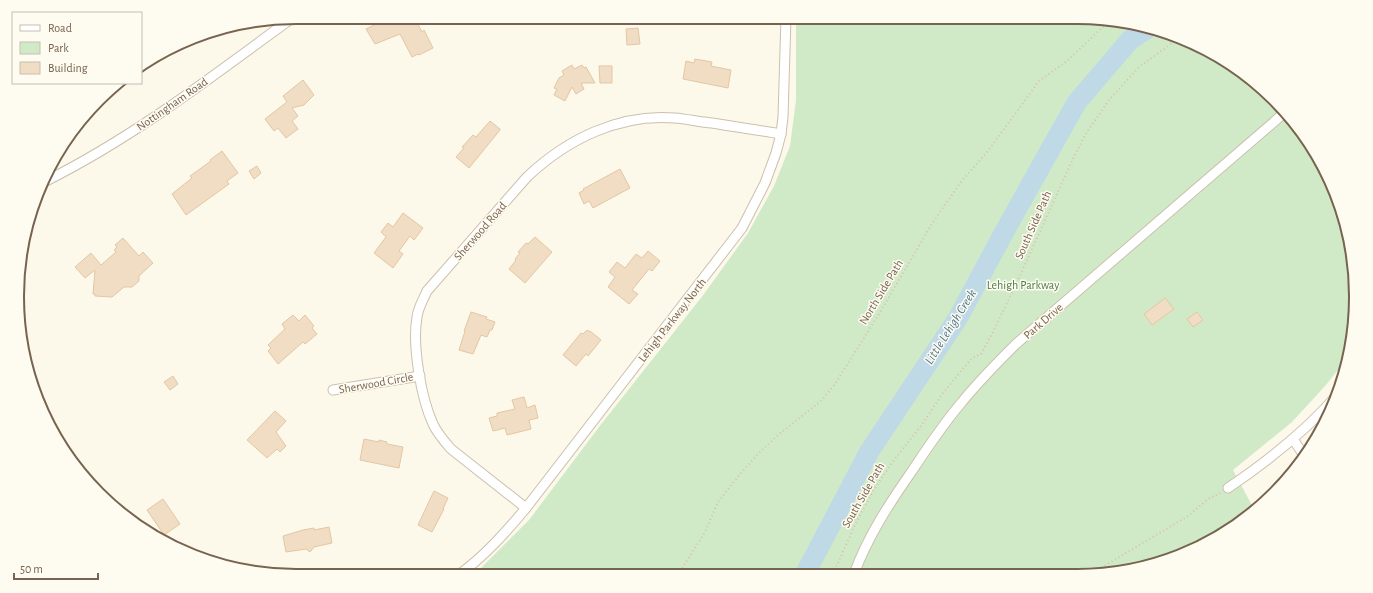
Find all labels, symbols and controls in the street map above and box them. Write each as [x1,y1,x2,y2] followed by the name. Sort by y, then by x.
[12,12,142,84] legend
[48,22,72,34] text: Road
[48,42,69,54] text: Park
[48,62,88,74] text: Building
[134,75,210,133] street label: Nottingham Road
[1013,189,1053,261] street label: South Side Path
[451,199,509,263] street label: Sherwood Road
[857,257,905,327] street label: North Side Path
[636,276,709,365] street label: Lehigh Parkway North
[987,279,1059,292] park label: Lehigh Parkway
[923,287,979,367] water label: Little Lehigh Creek
[1021,301,1065,341] street label: Park Drive
[338,371,414,395] street label: Sherwood Circle
[839,460,887,530] street label: South Side Path
[14,555,98,581] scale bar
[20,563,43,575] text: 50 m

